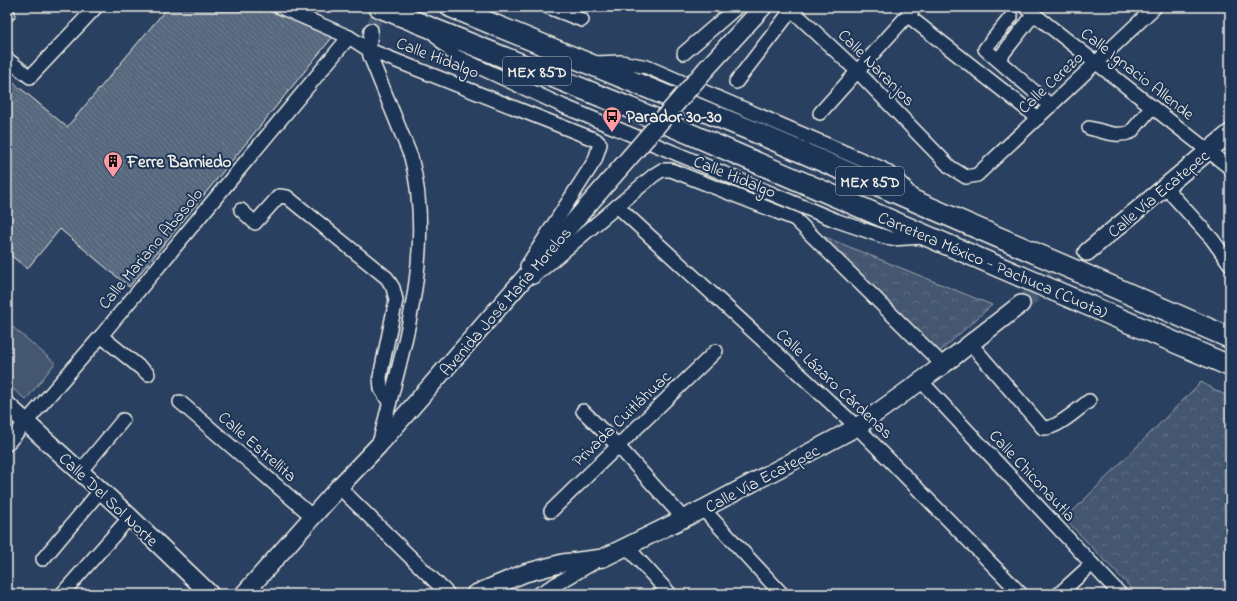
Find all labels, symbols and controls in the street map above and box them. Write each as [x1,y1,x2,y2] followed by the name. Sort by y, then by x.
[1074,22,1200,128] street label: Calle Ignacio Allende
[832,24,920,112] street label: Calle Naranjos
[392,31,483,88] street label: Calle Hidalgo
[1013,46,1090,120] street label: Calle Cerezo
[503,57,571,85] road number: MEX 85D
[601,105,623,133] bus stop icon: Parador 30-30
[626,105,722,130] place label: Parador 30-30
[1103,144,1216,244] street label: Calle Vía Ecatepec
[689,149,780,207] street label: Calle Hidalgo
[102,150,124,178] building icon: Ferre Barniedo
[126,150,232,175] place label: Ferre Barniedo
[836,167,904,195] road number: MEX 85D
[93,183,210,315] street label: Calle Mariano Abasolo
[874,205,1111,325] street label: Carretera México - Pachuca (Cuota)
[434,222,578,382] street label: Avenida José María Morelos
[770,323,898,445] street label: Calle Lázaro Cárdenas
[567,365,678,473] street label: Privada Cuitláhuac
[212,406,302,488] street label: Calle Estrellita
[983,424,1081,528] street label: Calle Chiconautla
[701,438,825,520] street label: Calle Vía Ecatepec
[52,447,164,553] street label: Calle Del Sol Norte

